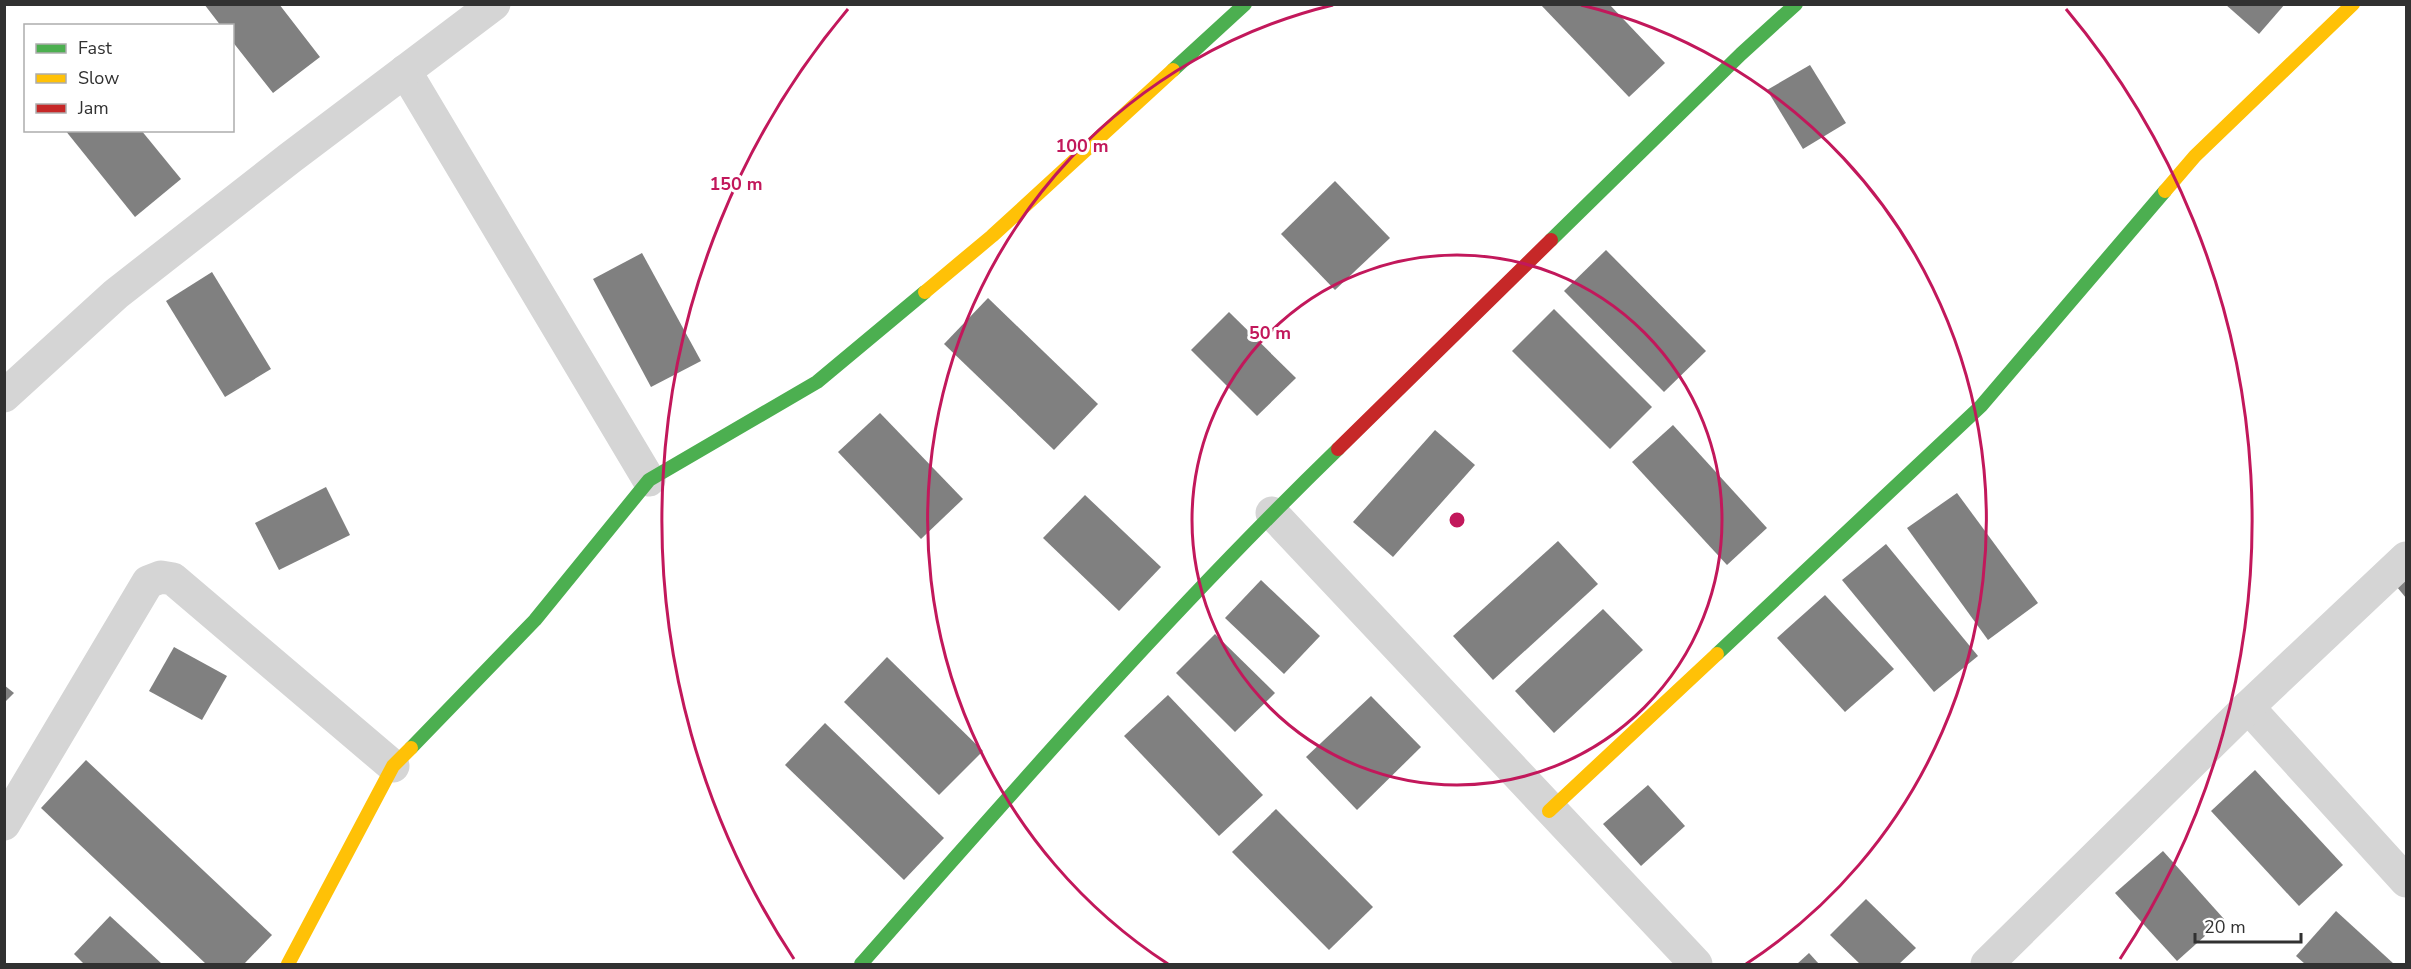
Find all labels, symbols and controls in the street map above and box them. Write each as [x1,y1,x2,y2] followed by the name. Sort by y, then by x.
[24,24,234,132] legend
[78,36,113,60] text: Fast
[78,66,119,90] text: Slow
[77,96,109,120] text: Jam
[1055,134,1109,158] text: 100 m
[709,172,763,196] text: 150 m
[1249,321,1291,345] text: 50 m
[1447,510,1467,530] centre of rings
[2195,906,2302,944] scale bar
[2204,915,2246,939] text: 20 m

